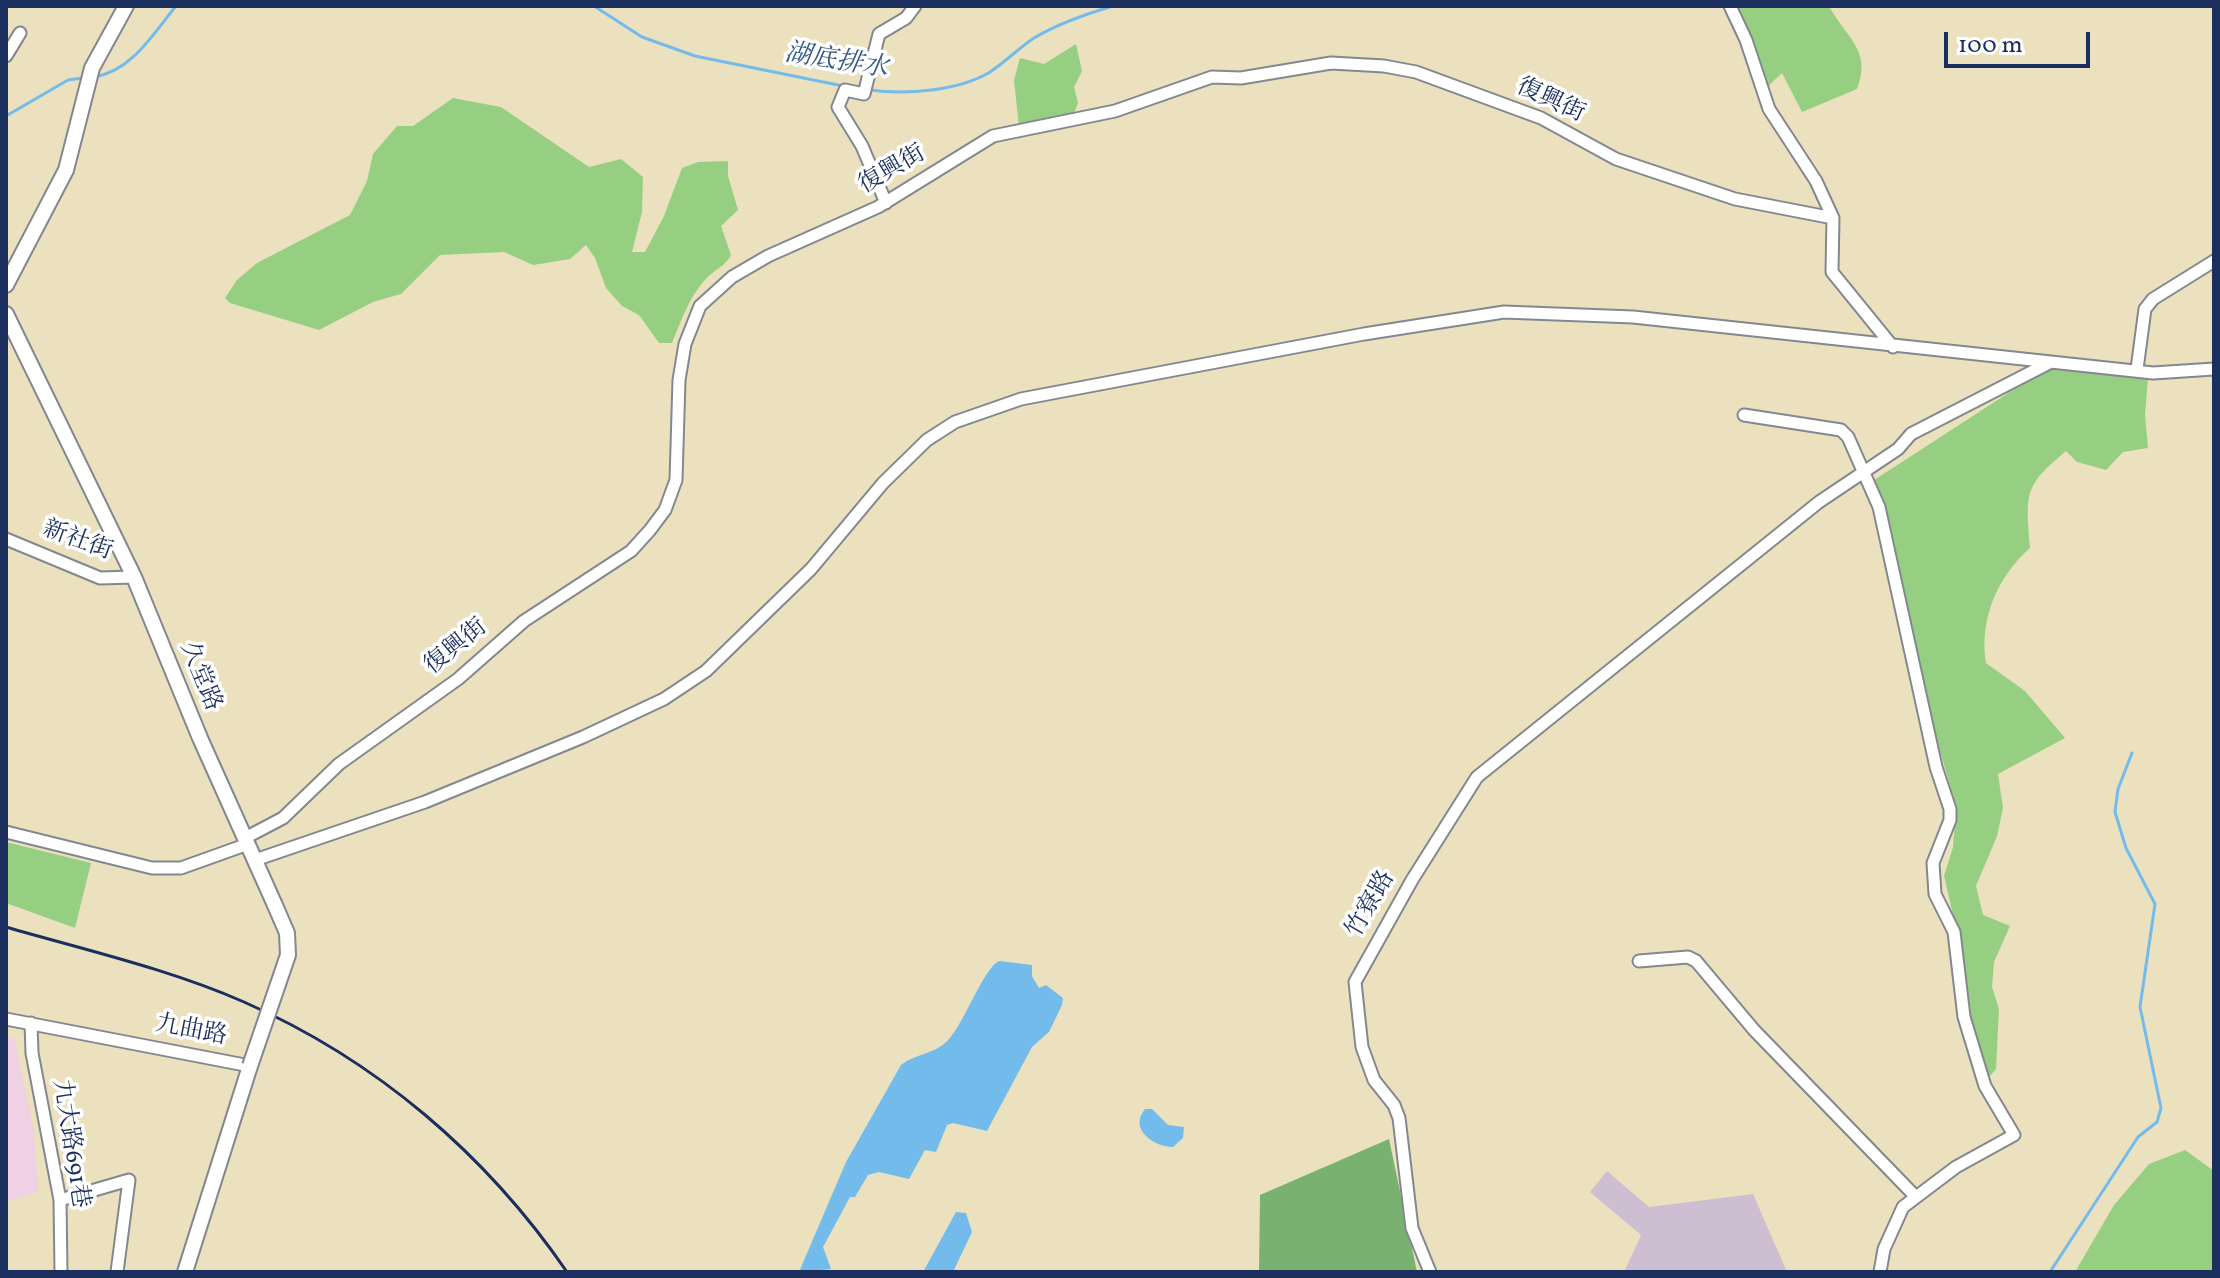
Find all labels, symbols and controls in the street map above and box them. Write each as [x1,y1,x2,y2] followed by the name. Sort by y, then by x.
[1948,16,2094,66] scale bar
[1958,29,2023,63] text: 100 m
[782,39,890,87] water label: 湖底排水
[1511,74,1589,130] street label: 復興街
[855,141,931,201] street label: 復興街
[38,516,116,568] street label: 新社街
[420,614,494,682] street label: 復興街
[172,638,226,716] street label: 久堂路
[1342,867,1402,943] street label: 竹寮路
[153,1011,229,1053] street label: 九曲路
[45,1078,93,1210] street label: 九大路691巷

